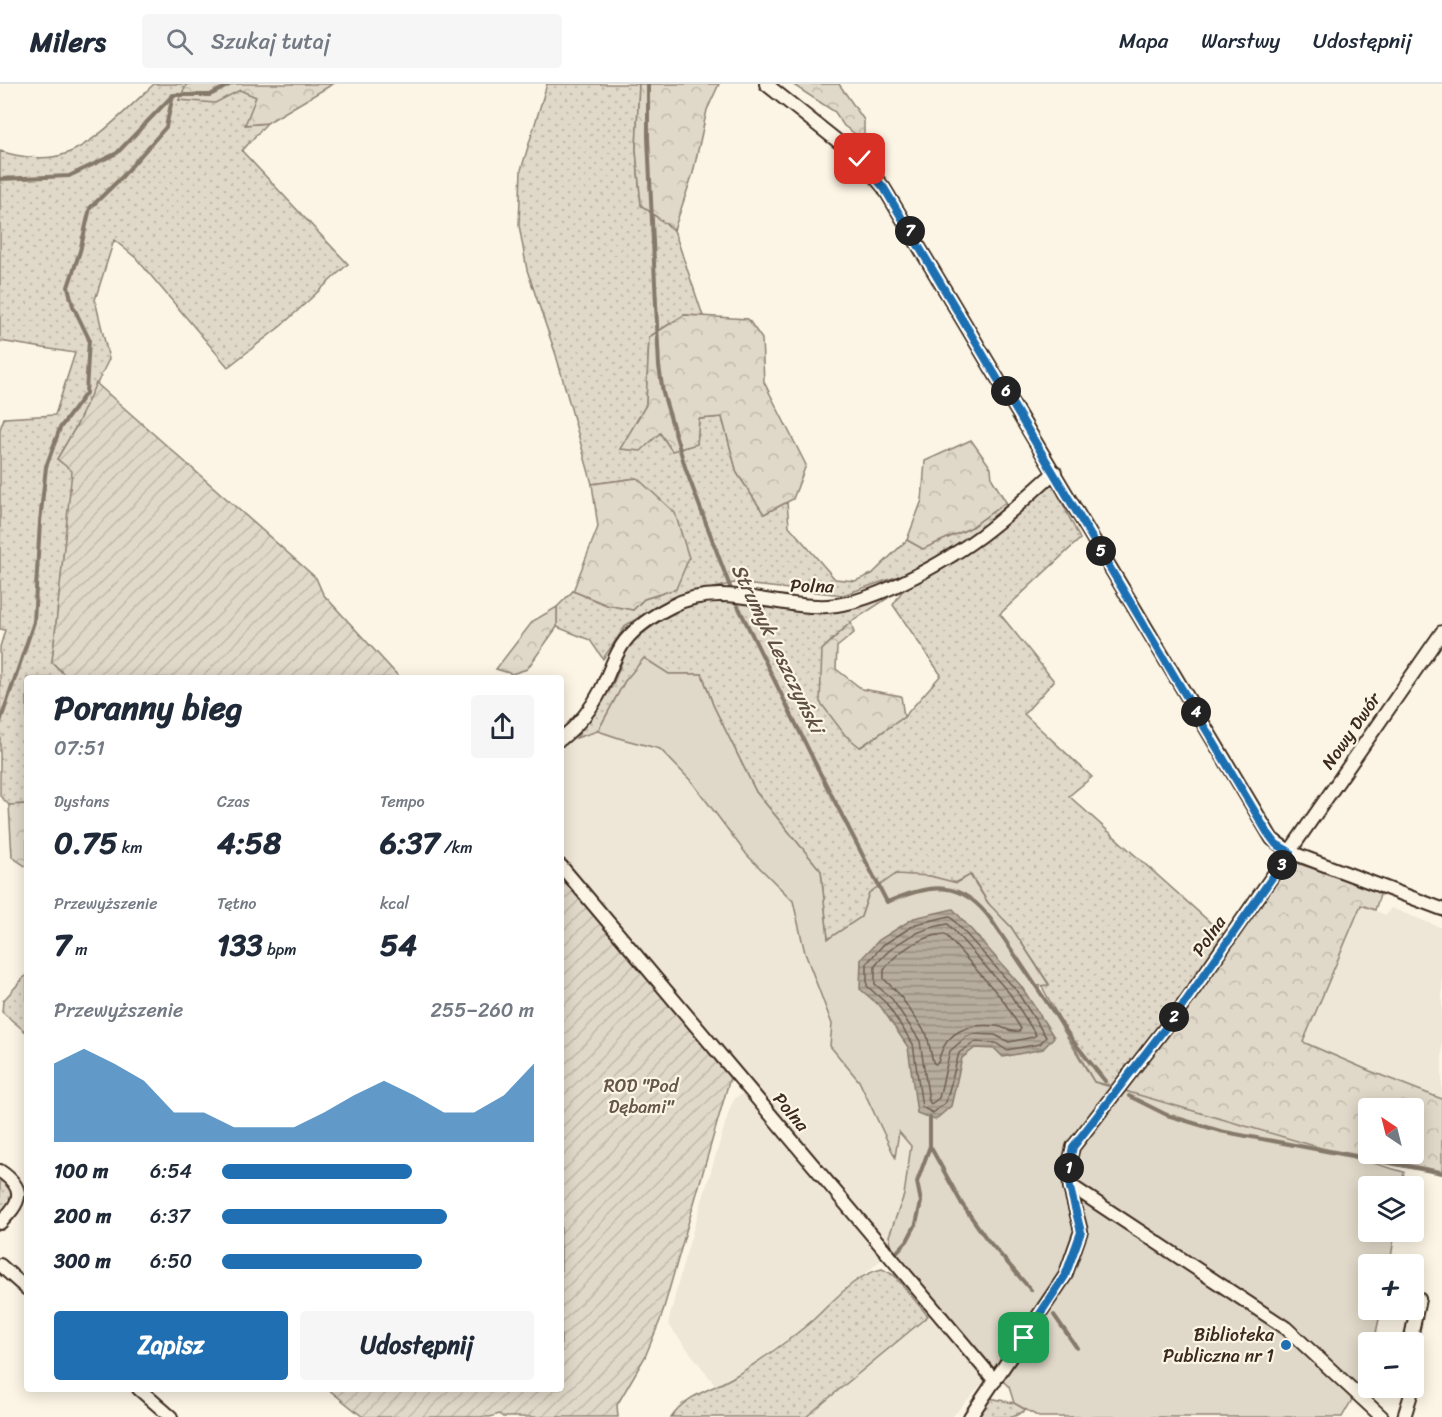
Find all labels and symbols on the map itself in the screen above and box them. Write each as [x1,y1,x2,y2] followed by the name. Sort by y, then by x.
[834,133,885,184] pin
[895,216,925,246] pin: 7
[991,376,1021,406] pin: 6
[1086,536,1116,566] pin: 5
[721,557,836,743] water label: Strumyk Leszczyński
[790,570,835,602] street label: Polna
[1313,685,1390,776] street label: Nowy Dwór
[1181,697,1211,727] pin: 4
[1267,850,1297,880] pin: 3
[1183,908,1235,963] street label: Polna
[1159,1002,1189,1032] pin: 2
[604,1070,680,1123] park label: ROD "Pod Dębami"
[765,1085,818,1140] street label: Polna
[1358,1098,1424,1164] north arrow
[1054,1153,1084,1183] pin: 1
[998,1312,1049,1363] pin
[1163,1319,1275,1372] place label: Biblioteka Publiczna nr 1
[1279,1338,1293,1352] marker: Biblioteka Publiczna nr 1

